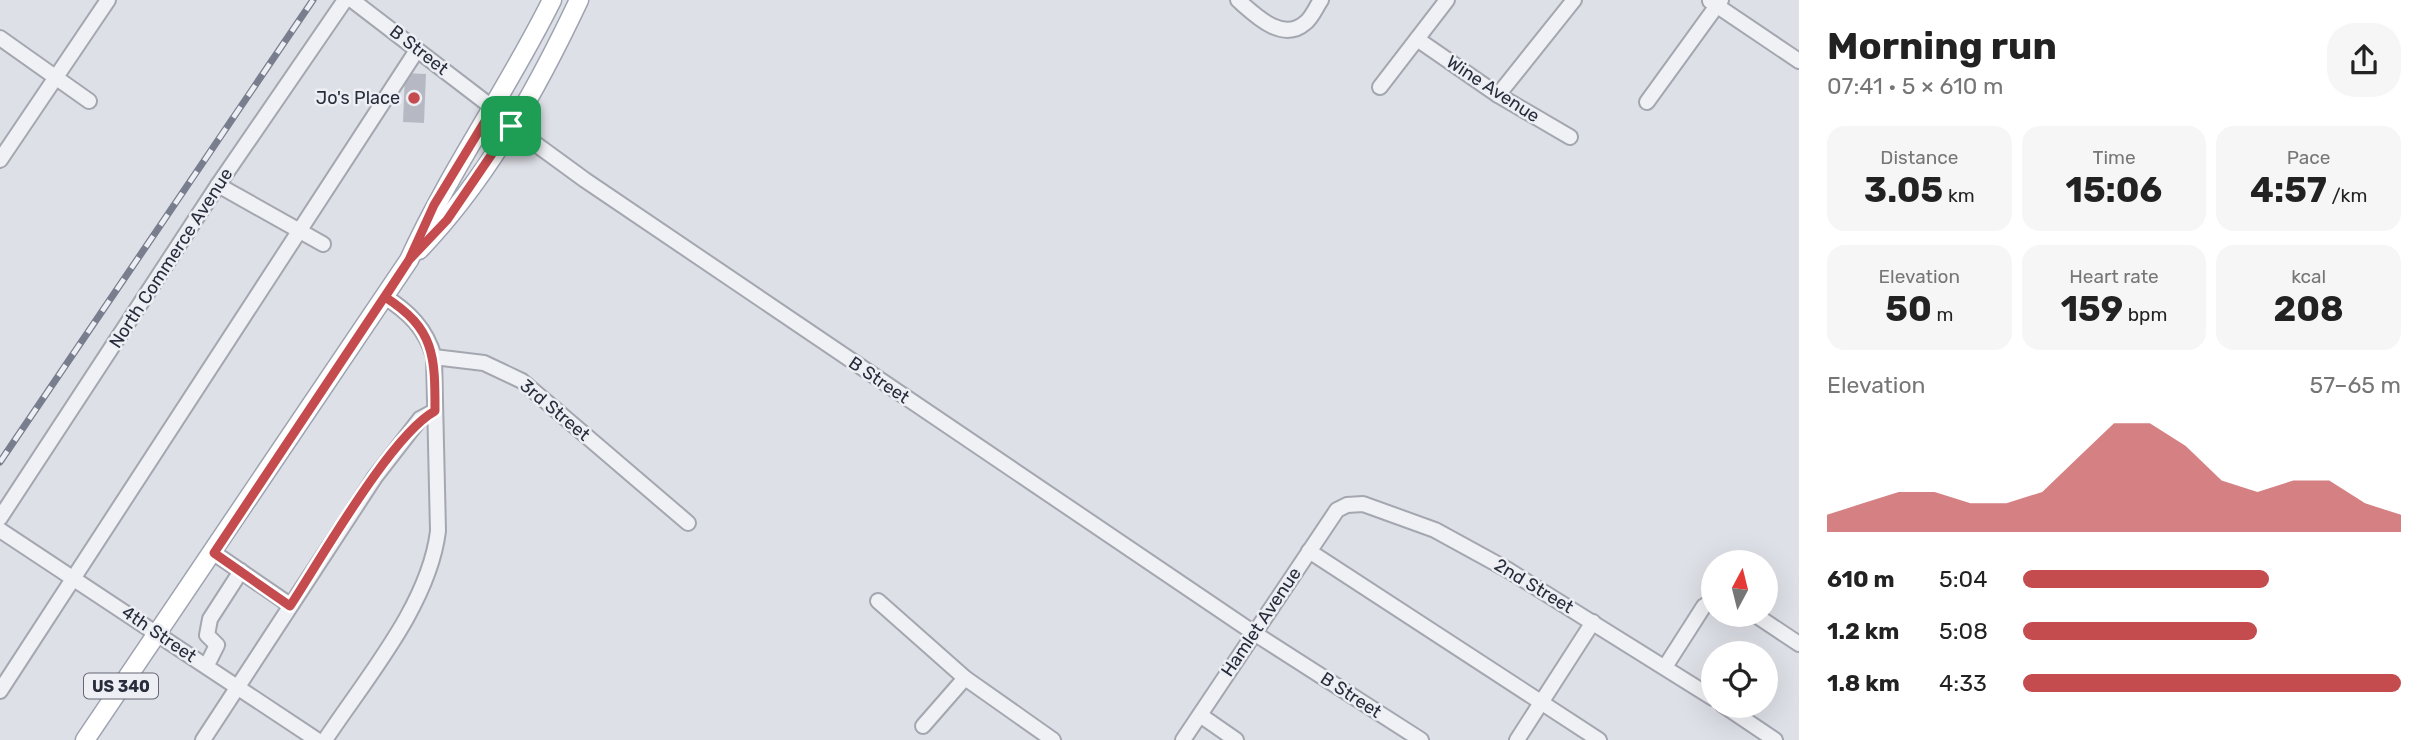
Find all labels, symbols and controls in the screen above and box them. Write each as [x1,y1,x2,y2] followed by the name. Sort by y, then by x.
[385,20,453,80] street label: B Street
[1827,23,2057,69] text: Morning run
[2327,23,2401,97] button: share
[1442,51,1544,127] street label: Wine Avenue
[1827,72,2003,100] text: 07:41 · 5 × 610 m
[316,87,400,109] place label: Jo's Place
[406,90,422,106] marker: Jo's Place
[481,96,541,156] pin
[492,107,530,145] icon: arrive
[1880,146,1958,169] text: Distance
[2092,146,2136,169] text: Time
[2287,146,2330,169] text: Pace
[105,164,237,352] street label: North Commerce Avenue
[1864,169,1943,211] text: 3.05
[2066,169,2162,211] text: 15:06
[2250,169,2327,211] text: 4:57
[1943,184,1975,207] text: km
[2327,184,2367,207] text: /km
[1879,265,1960,288] text: Elevation
[2069,265,2159,288] text: Heart rate
[2291,265,2326,288] text: kcal
[1885,288,1932,330] text: 50
[2061,288,2123,330] text: 159
[2274,288,2344,330] text: 208
[1932,303,1953,326] text: m
[2123,303,2167,326] text: bpm
[844,352,914,408] street label: B Street
[1827,371,1926,399] text: Elevation
[2310,371,2401,399] text: 57–65 m
[516,374,594,446] street label: 3rd Street
[1701,550,1778,626] north arrow
[1701,550,1778,718] map controls
[1490,554,1578,618] street label: 2nd Street
[1216,563,1306,681] street label: Hamlet Avenue
[1827,565,1895,593] text: 610 m
[1939,565,1987,593] text: 5:04
[117,601,201,667] street label: 4th Street
[1827,617,1899,645] text: 1.2 km
[1939,617,1988,645] text: 5:08
[1701,641,1778,718] button: locate
[1316,667,1386,723] street label: B Street
[1827,669,1900,697] text: 1.8 km
[1939,669,1987,697] text: 4:33
[84,674,158,698] road number: US 340

